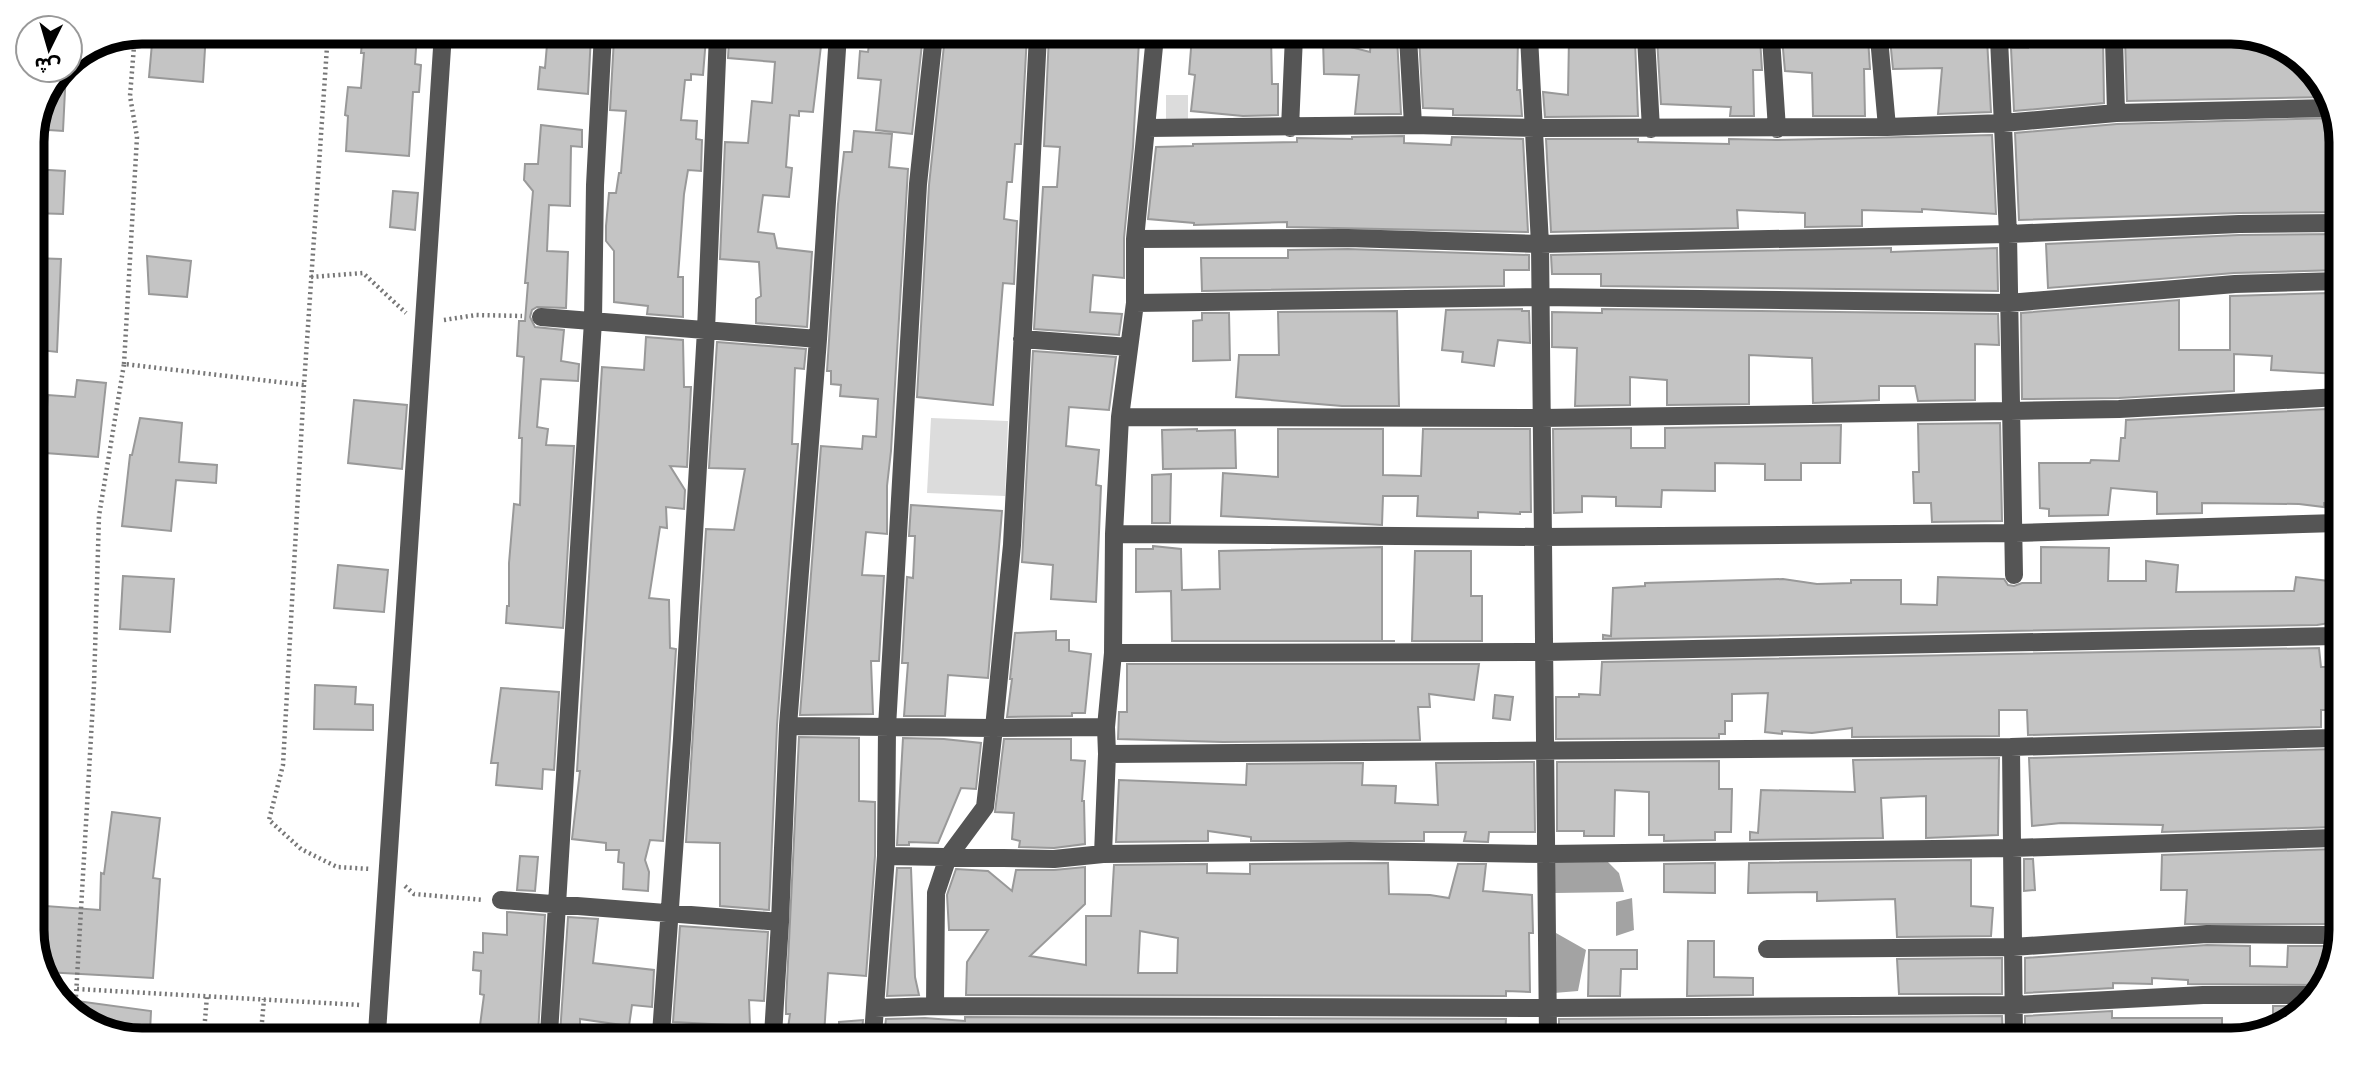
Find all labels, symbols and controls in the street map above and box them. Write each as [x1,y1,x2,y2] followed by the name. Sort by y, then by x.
[14,14,84,84] north arrow
[34,54,61,78] text: ش

